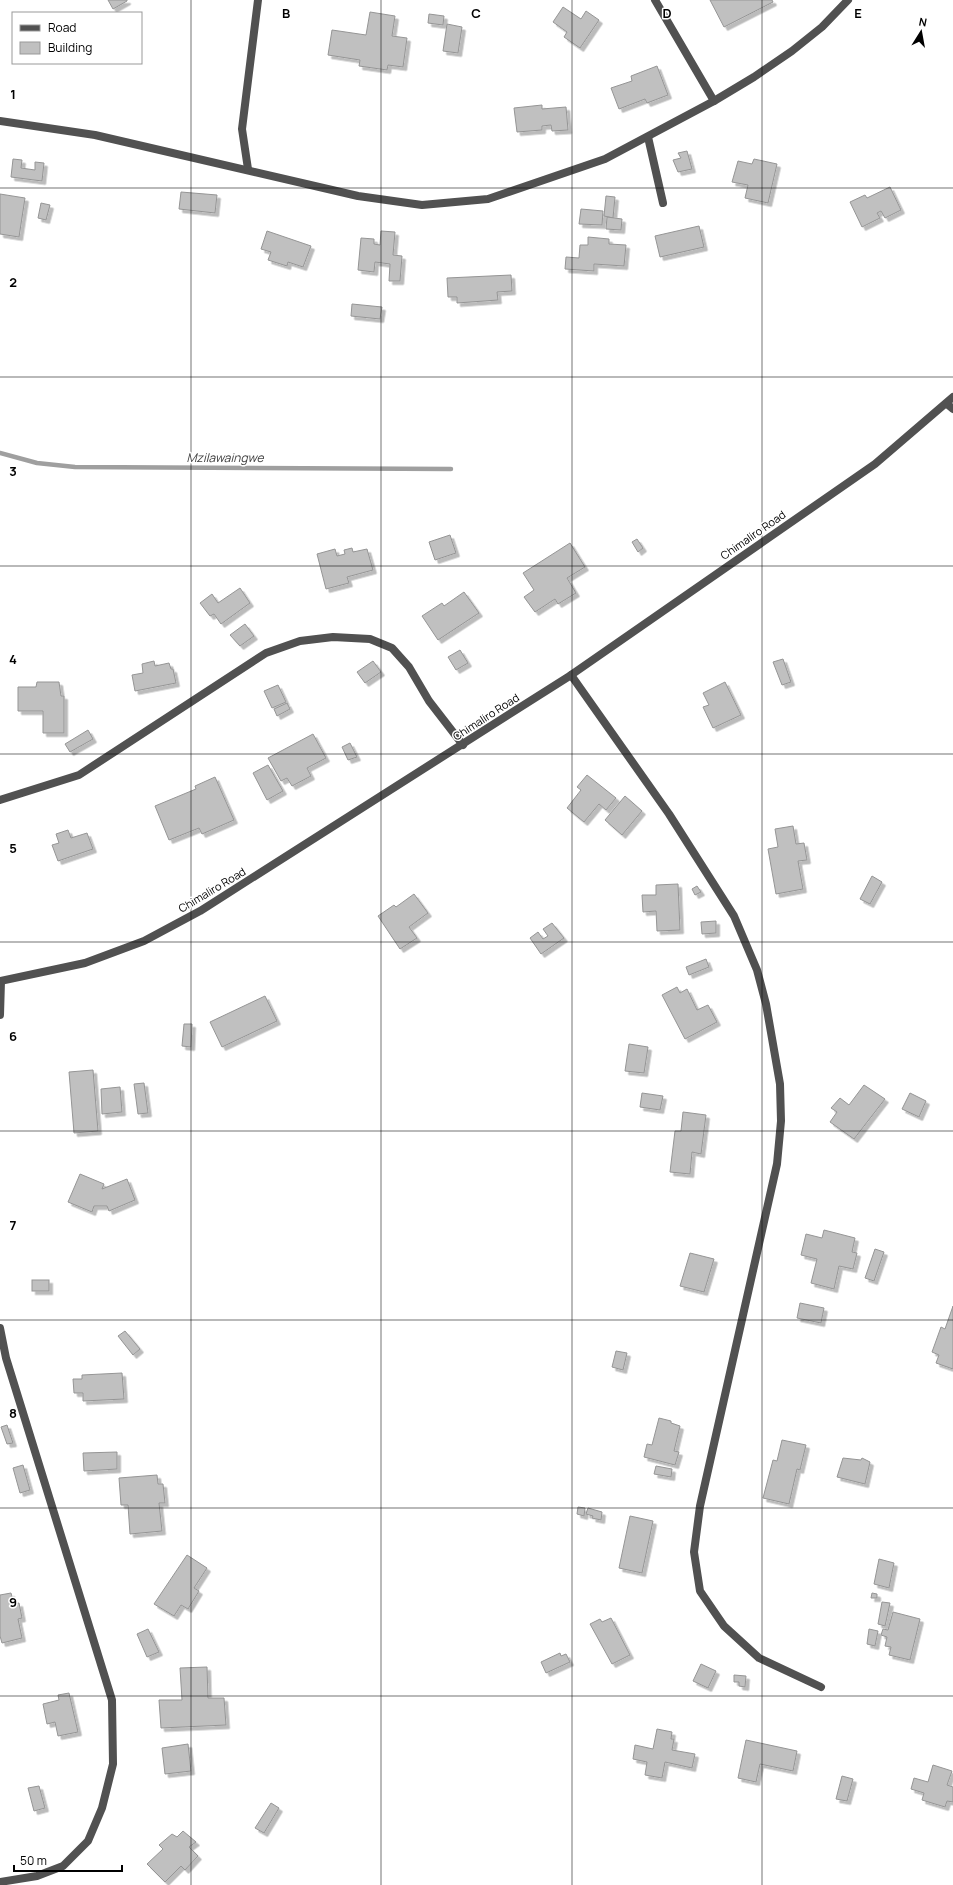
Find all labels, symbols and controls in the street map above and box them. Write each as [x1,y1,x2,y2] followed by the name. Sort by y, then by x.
[282,4,290,22] text: B
[471,4,481,22] text: C
[662,4,672,22] text: D
[854,4,862,22] text: E
[12,12,142,64] legend
[901,12,941,52] north arrow
[918,14,928,30] text: N
[48,19,76,36] text: Road
[48,39,92,56] text: Building
[10,85,16,103] text: 1
[9,273,17,291] text: 2
[186,449,264,466] water label: Mzilawaingwe
[9,462,17,480] text: 3
[717,507,788,563] street label: Chimaliro Road
[9,650,17,668] text: 4
[450,690,522,744] street label: Chimaliro Road
[9,839,17,857] text: 5
[175,864,248,916] street label: Chimaliro Road
[9,1027,17,1045] text: 6
[10,1216,17,1234] text: 7
[9,1404,17,1422] text: 8
[9,1593,17,1611] text: 9
[14,1847,122,1873] scale bar
[20,1852,47,1869] text: 50 m

